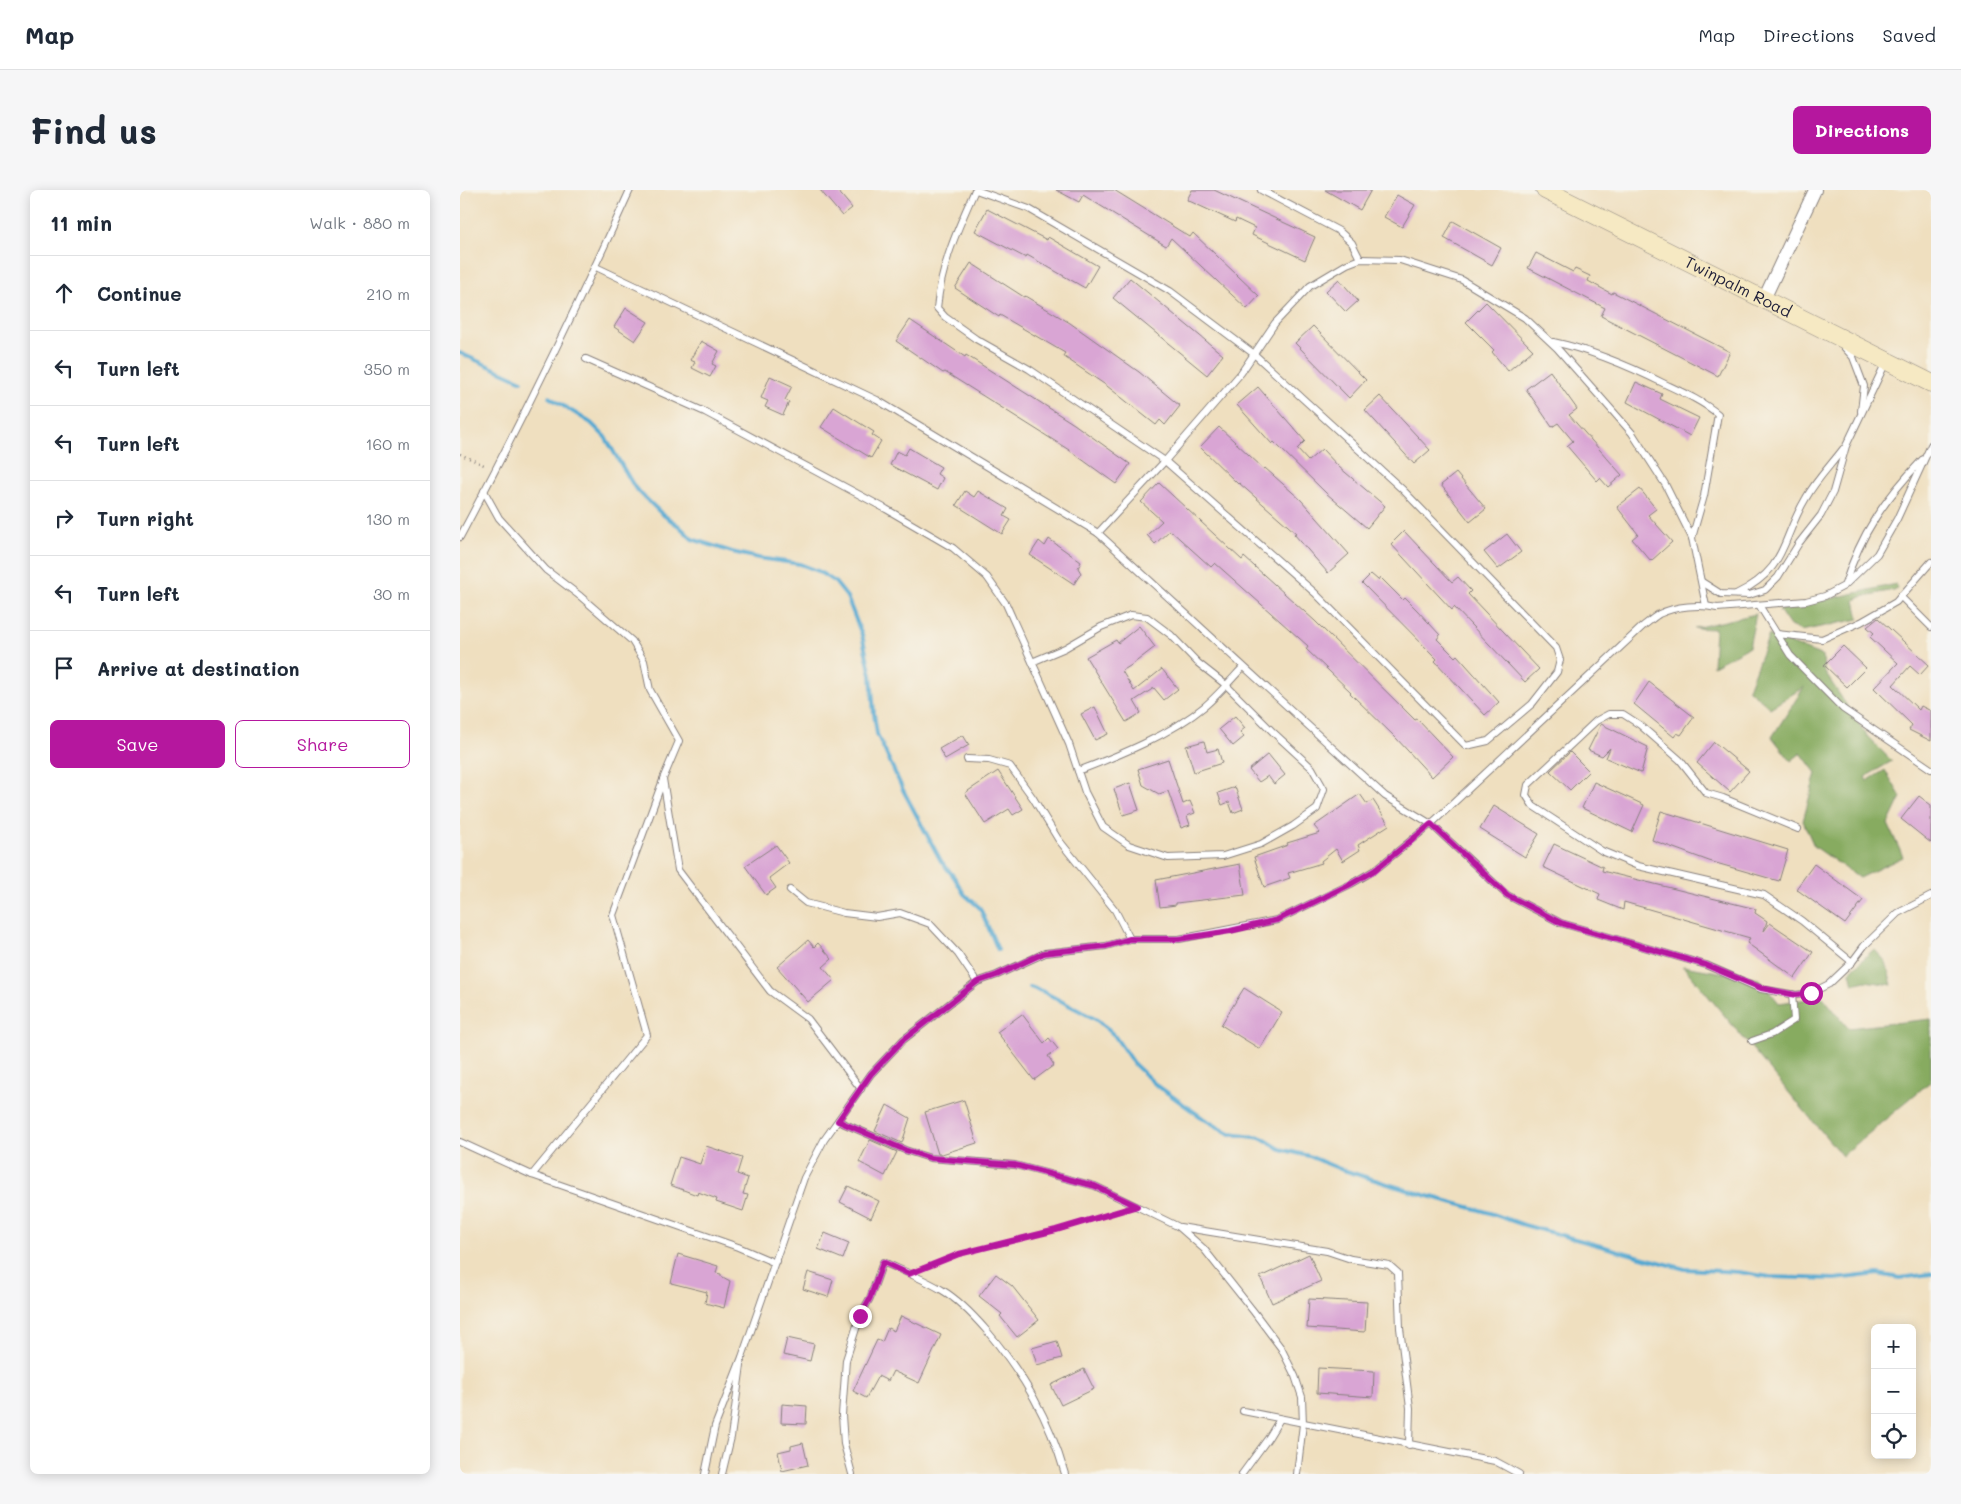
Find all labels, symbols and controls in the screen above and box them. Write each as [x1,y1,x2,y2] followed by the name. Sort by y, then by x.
[25,19,74,50] text: Map
[1698,23,1735,47] text: Map
[1763,23,1855,47] text: Directions
[1883,23,1936,47] text: Saved
[1793,106,1931,154] button: Directions
[30,107,157,153] text: Find us
[50,209,112,236] text: 11 min
[309,212,410,233] text: Walk · 880 m
[1681,251,1795,322] street label: Twinpalm Road
[50,279,78,307] icon: ahead
[97,281,182,306] text: Continue
[366,283,410,304] text: 210 m
[50,354,78,382] icon: left
[97,356,180,381] text: Turn left
[364,358,410,379] text: 350 m
[50,429,78,457] icon: left
[97,431,180,456] text: Turn left
[365,433,410,454] text: 160 m
[50,504,78,532] icon: right
[97,506,194,531] text: Turn right
[366,508,410,529] text: 130 m
[50,579,78,607] icon: left
[97,581,180,606] text: Turn left
[373,583,410,604] text: 30 m
[50,654,78,682] icon: arrive
[97,656,300,681] text: Arrive at destination
[50,720,225,768] button: Save
[235,720,410,768] button: Share
[1800,982,1823,1005] route start
[849,1305,872,1328] route end
[1871,1324,1916,1459] map controls
[1871,1324,1916,1369] button: +
[1871,1369,1916,1414] button: −
[1871,1414,1916,1459] button: locate

